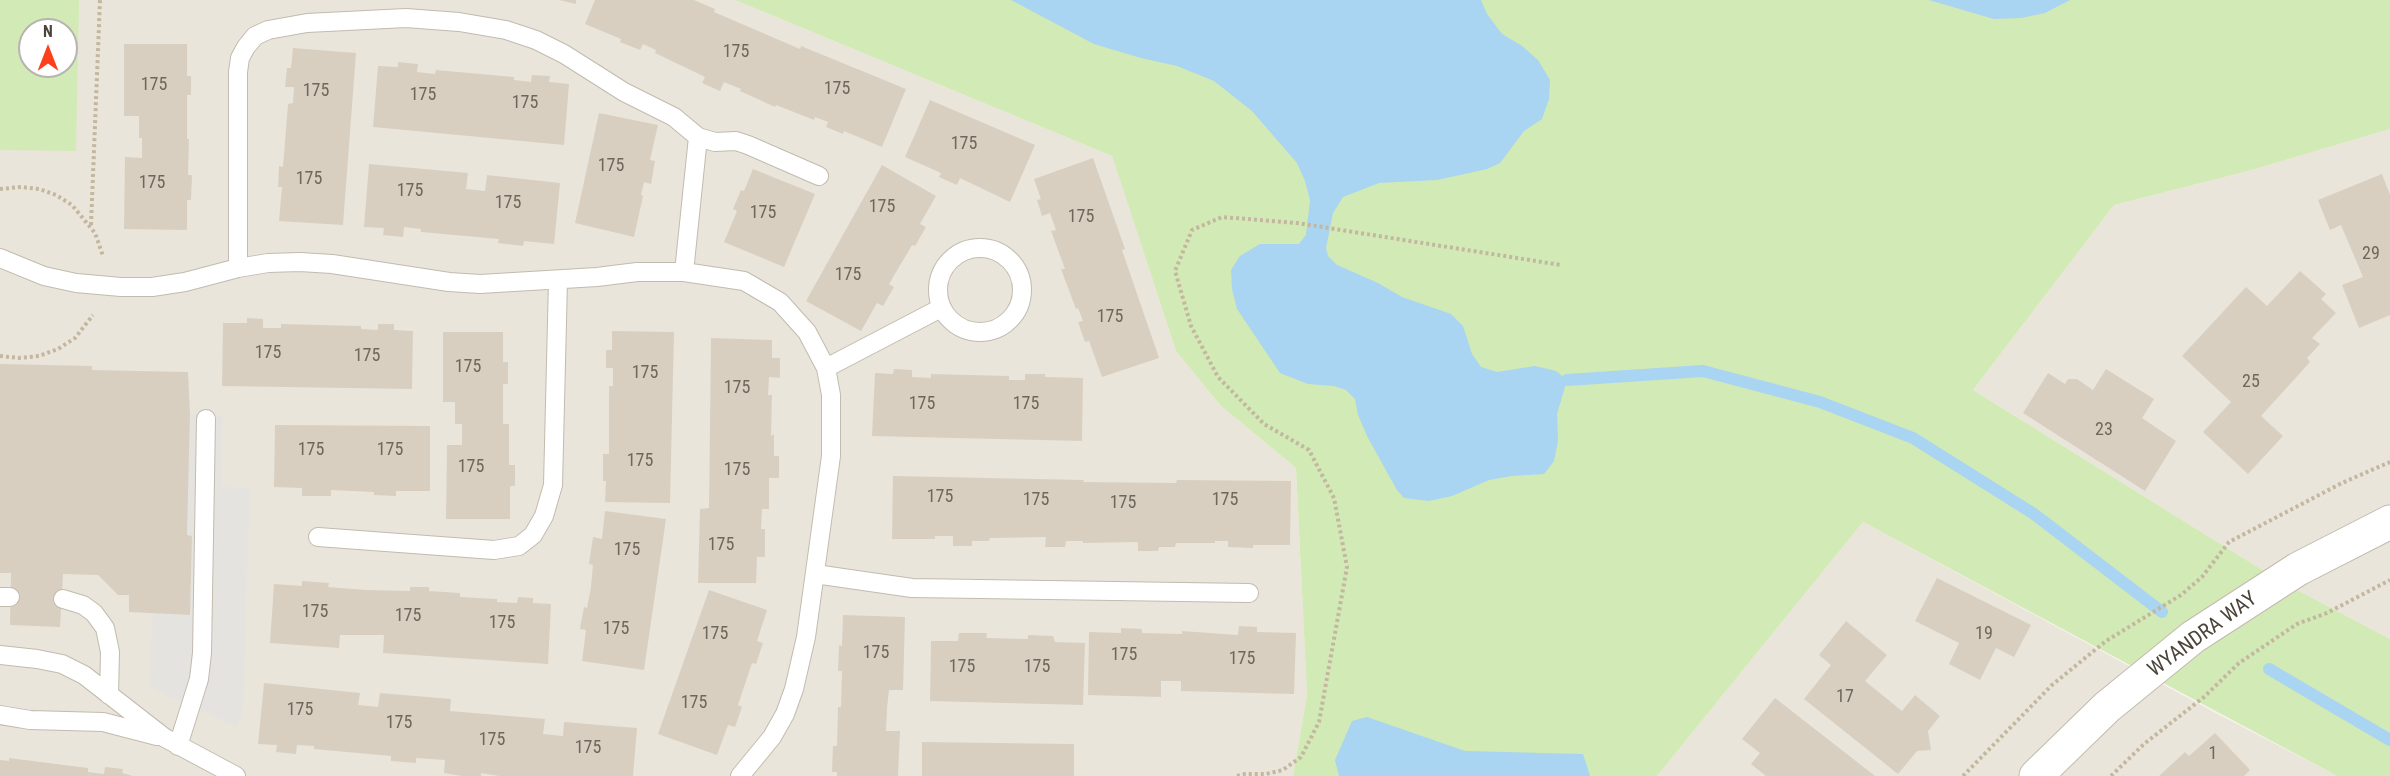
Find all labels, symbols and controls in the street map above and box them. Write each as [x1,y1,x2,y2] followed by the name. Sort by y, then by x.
[18,18,78,78] north arrow
[43,22,53,41] text: N
[723,41,749,63] house number: 175
[141,74,167,96] house number: 175
[824,78,850,100] house number: 175
[303,80,329,102] house number: 175
[410,84,436,106] house number: 175
[512,92,538,114] house number: 175
[951,133,977,155] house number: 175
[598,155,624,177] house number: 175
[296,168,322,190] house number: 175
[139,172,165,194] house number: 175
[397,180,423,202] house number: 175
[495,192,521,214] house number: 175
[869,196,895,218] house number: 175
[750,202,776,224] house number: 175
[1068,206,1094,228] house number: 175
[2362,243,2380,265] house number: 29
[835,264,861,286] house number: 175
[1097,306,1123,328] house number: 175
[255,342,281,364] house number: 175
[354,345,380,367] house number: 175
[455,356,481,378] house number: 175
[632,362,658,384] house number: 175
[2242,371,2260,393] house number: 25
[724,377,750,399] house number: 175
[909,393,935,415] house number: 175
[1013,393,1039,415] house number: 175
[2095,419,2113,441] house number: 23
[298,439,324,461] house number: 175
[377,439,403,461] house number: 175
[627,450,653,472] house number: 175
[458,456,484,478] house number: 175
[724,459,750,481] house number: 175
[927,486,953,508] house number: 175
[1023,489,1049,511] house number: 175
[1212,489,1238,511] house number: 175
[1110,492,1136,514] house number: 175
[708,534,734,556] house number: 175
[614,539,640,561] house number: 175
[2143,587,2263,683] street label: WYANDRA WAY
[302,601,328,623] house number: 175
[395,605,421,627] house number: 175
[489,612,515,634] house number: 175
[603,618,629,640] house number: 175
[702,623,728,645] house number: 175
[1975,623,1993,645] house number: 19
[863,642,889,664] house number: 175
[1111,644,1137,666] house number: 175
[1229,648,1255,670] house number: 175
[949,656,975,678] house number: 175
[1024,656,1050,678] house number: 175
[1836,686,1854,708] house number: 17
[681,692,707,714] house number: 175
[287,699,313,721] house number: 175
[386,712,412,734] house number: 175
[479,729,505,751] house number: 175
[575,737,601,759] house number: 175
[2209,743,2217,765] house number: 1

